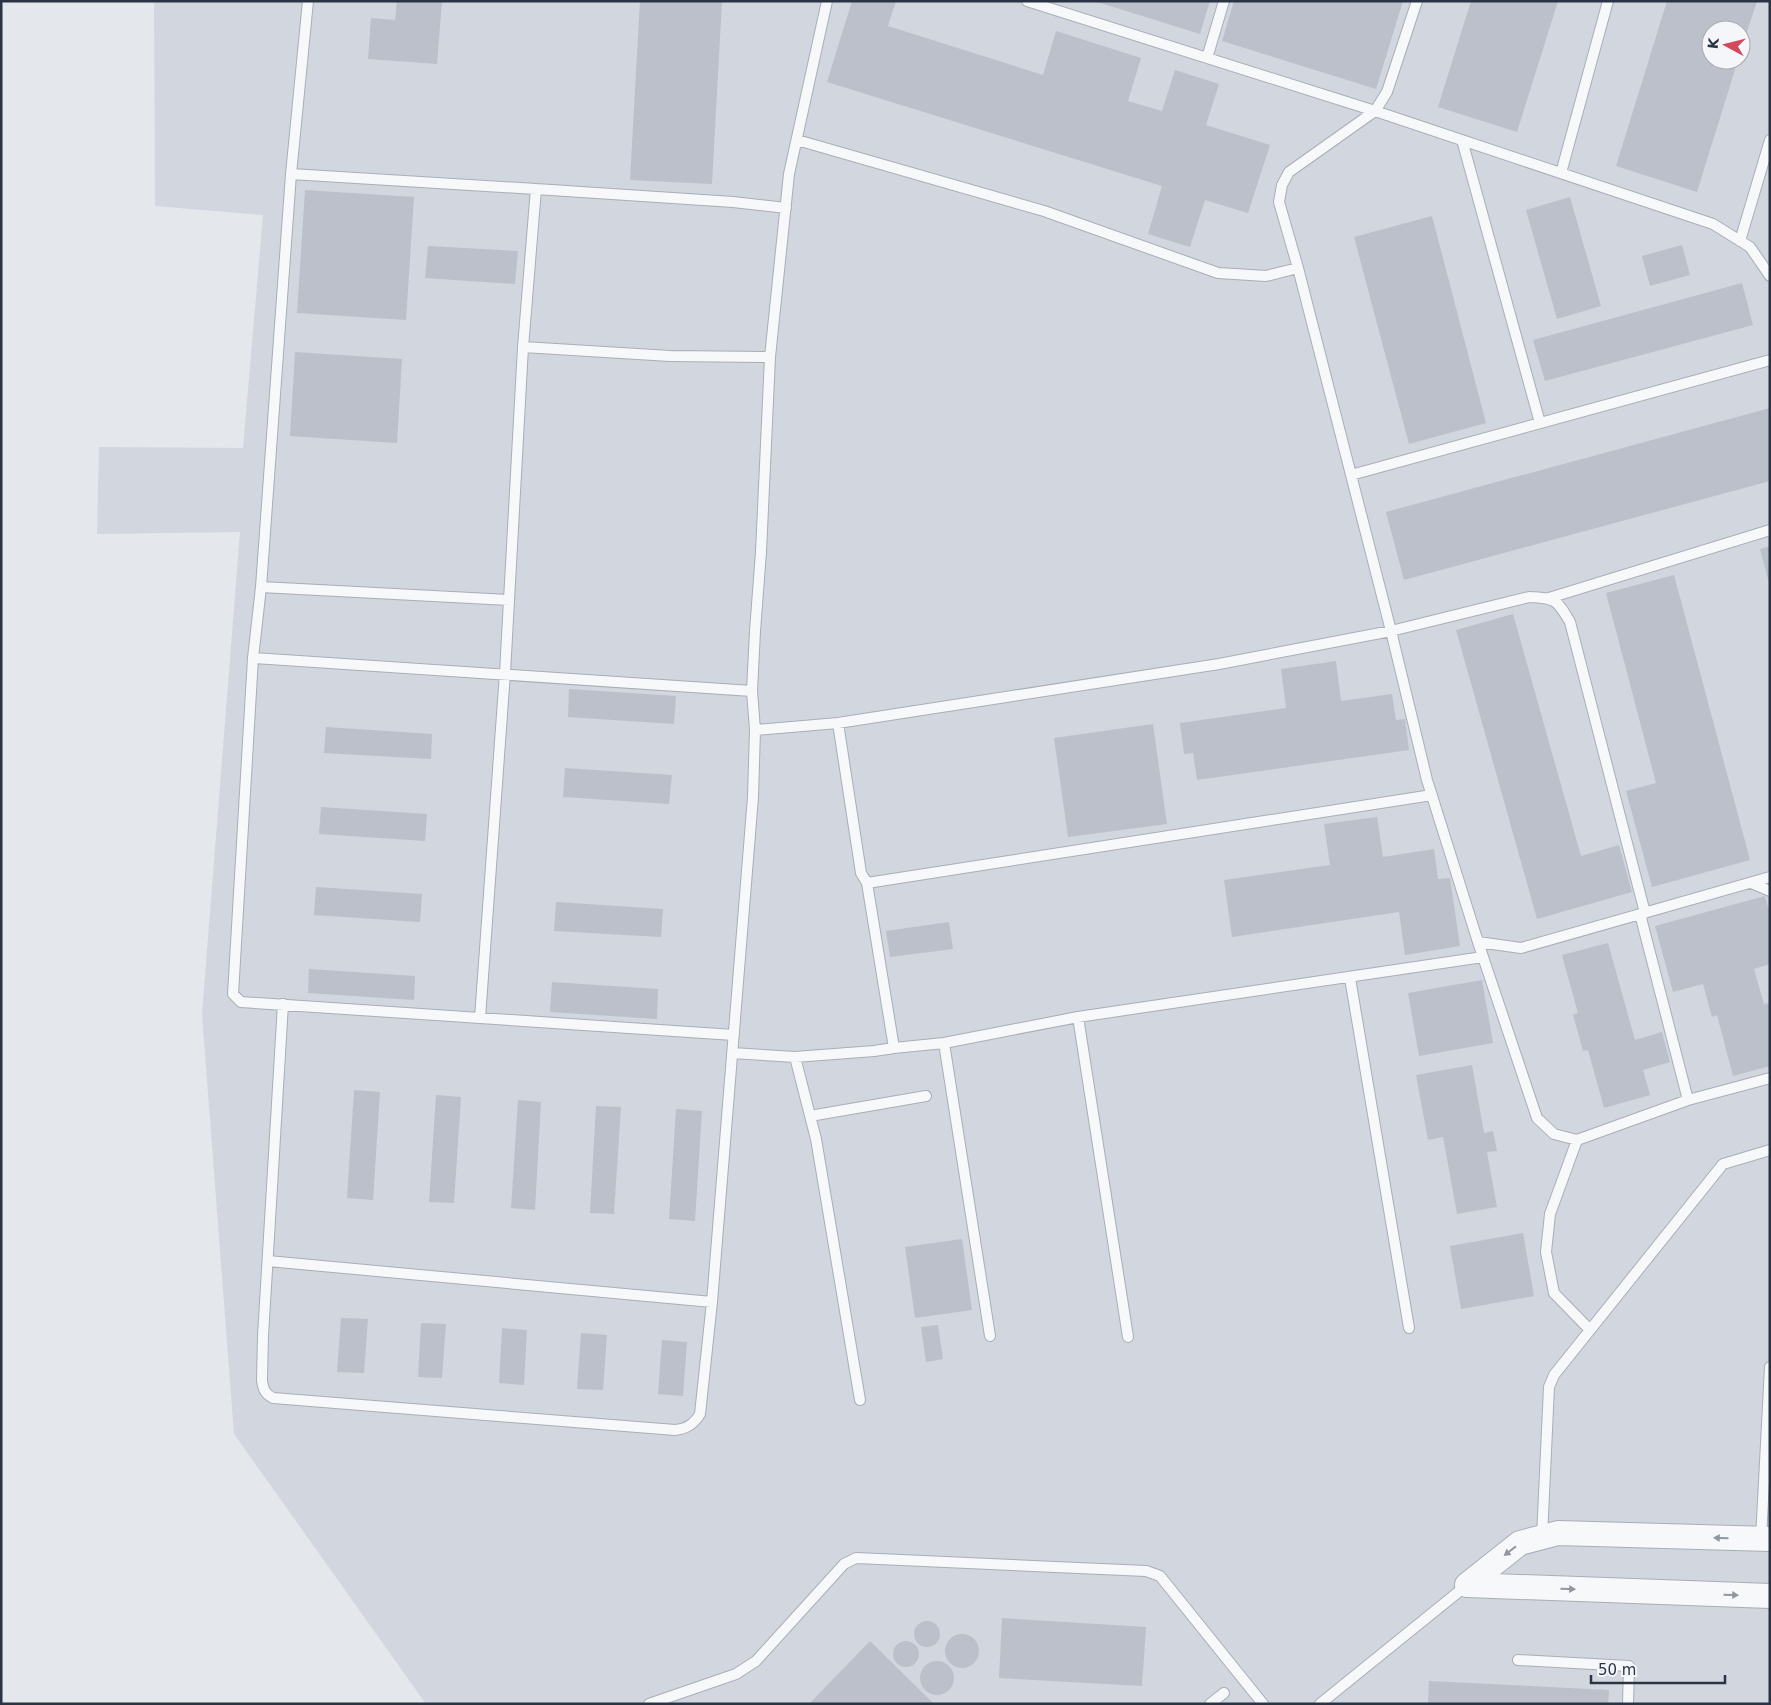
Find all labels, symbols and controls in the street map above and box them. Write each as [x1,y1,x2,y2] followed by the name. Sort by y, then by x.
[1701,20,1751,70] north arrow
[1704,36,1722,50] text: K
[1713,1533,1729,1541] one-way arrow
[1503,1546,1517,1556] one-way arrow
[1561,1585,1577,1593] one-way arrow
[1723,1591,1739,1599] one-way arrow
[1591,1652,1725,1684] scale bar
[1598,1661,1636,1679] text: 50 m

